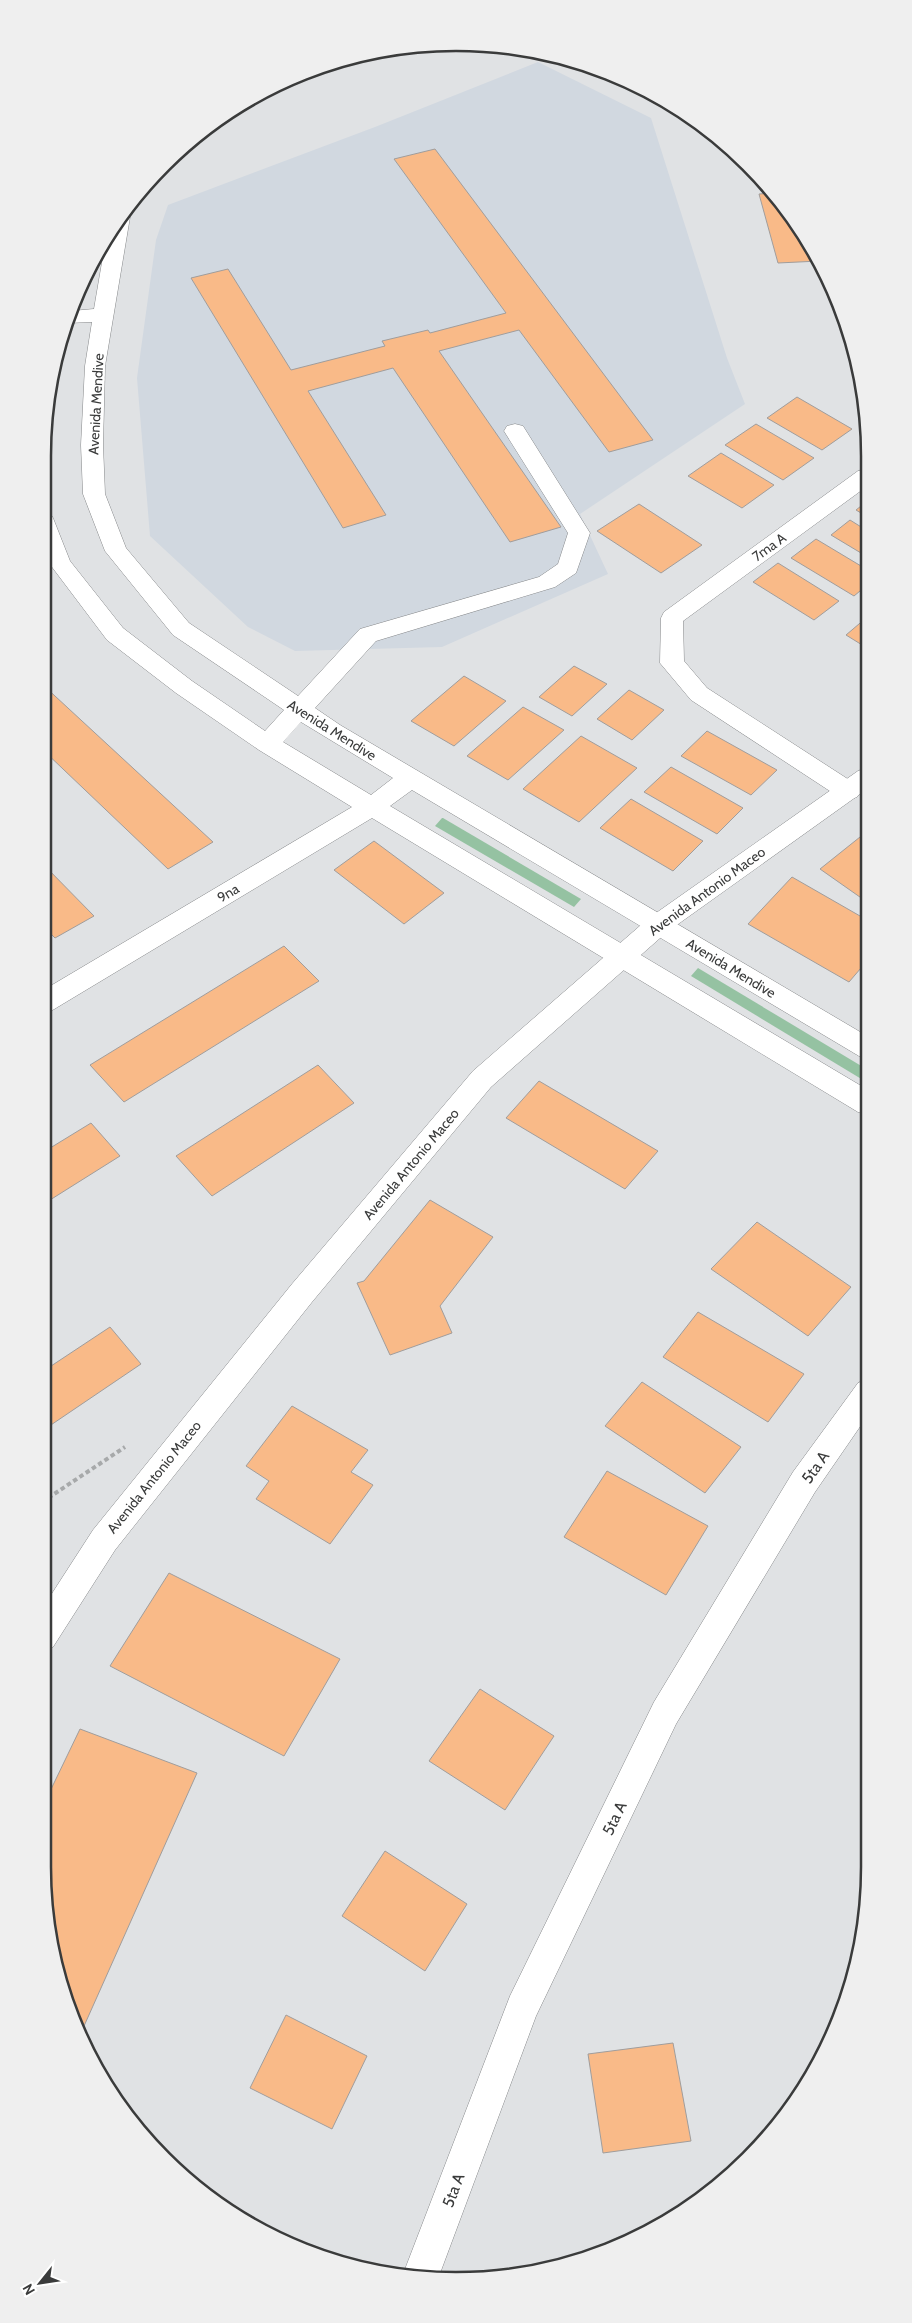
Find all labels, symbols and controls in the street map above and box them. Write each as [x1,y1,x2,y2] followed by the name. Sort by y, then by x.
[84,353,108,455] street label: Avenida Mendive
[749,528,790,565] street label: 7ma A
[284,696,380,764] street label: Avenida Mendive
[645,842,769,939] street label: Avenida Antonio Maceo
[214,879,243,907] street label: 9na
[683,934,779,1002] street label: Avenida Mendive
[359,1104,463,1223] street label: Avenida Antonio Maceo
[103,1417,205,1537] street label: Avenida Antonio Maceo
[798,1447,833,1487] street label: 5ta A
[598,1798,631,1838] street label: 5ta A
[438,2170,469,2210] street label: 5ta A
[15,2258,65,2308] north arrow
[18,2281,39,2298] text: N

